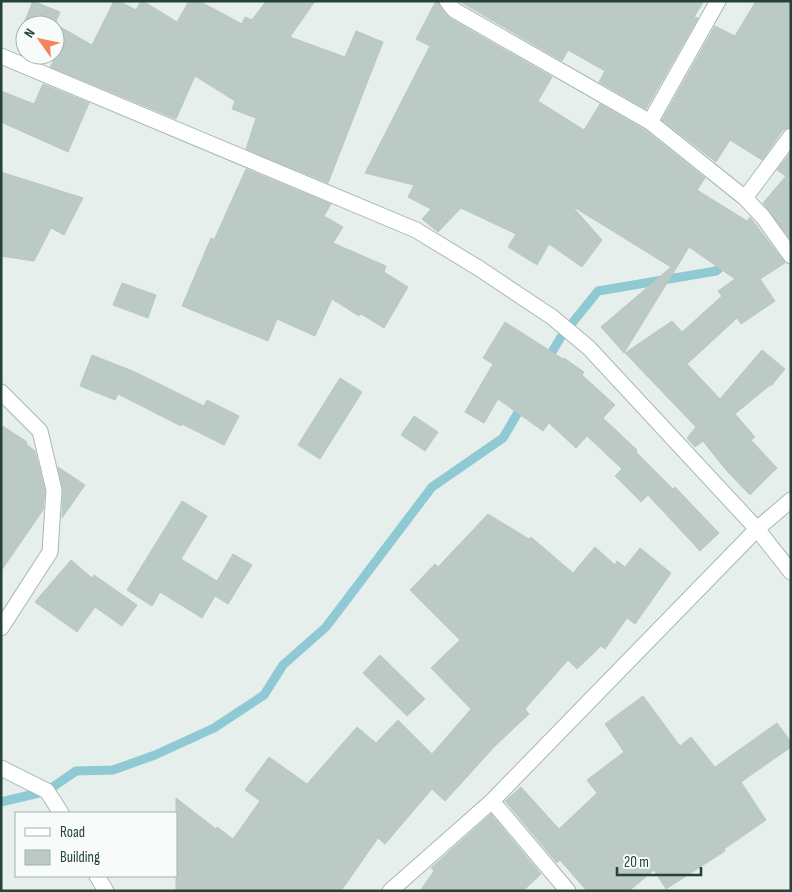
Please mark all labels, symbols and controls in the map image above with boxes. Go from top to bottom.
north arrow [15,15,65,65]
text: N [20,25,39,41]
legend [15,812,178,877]
text: Road [60,823,85,842]
scale bar [617,844,701,876]
text: Building [60,848,100,867]
text: 20 m [624,853,649,872]

